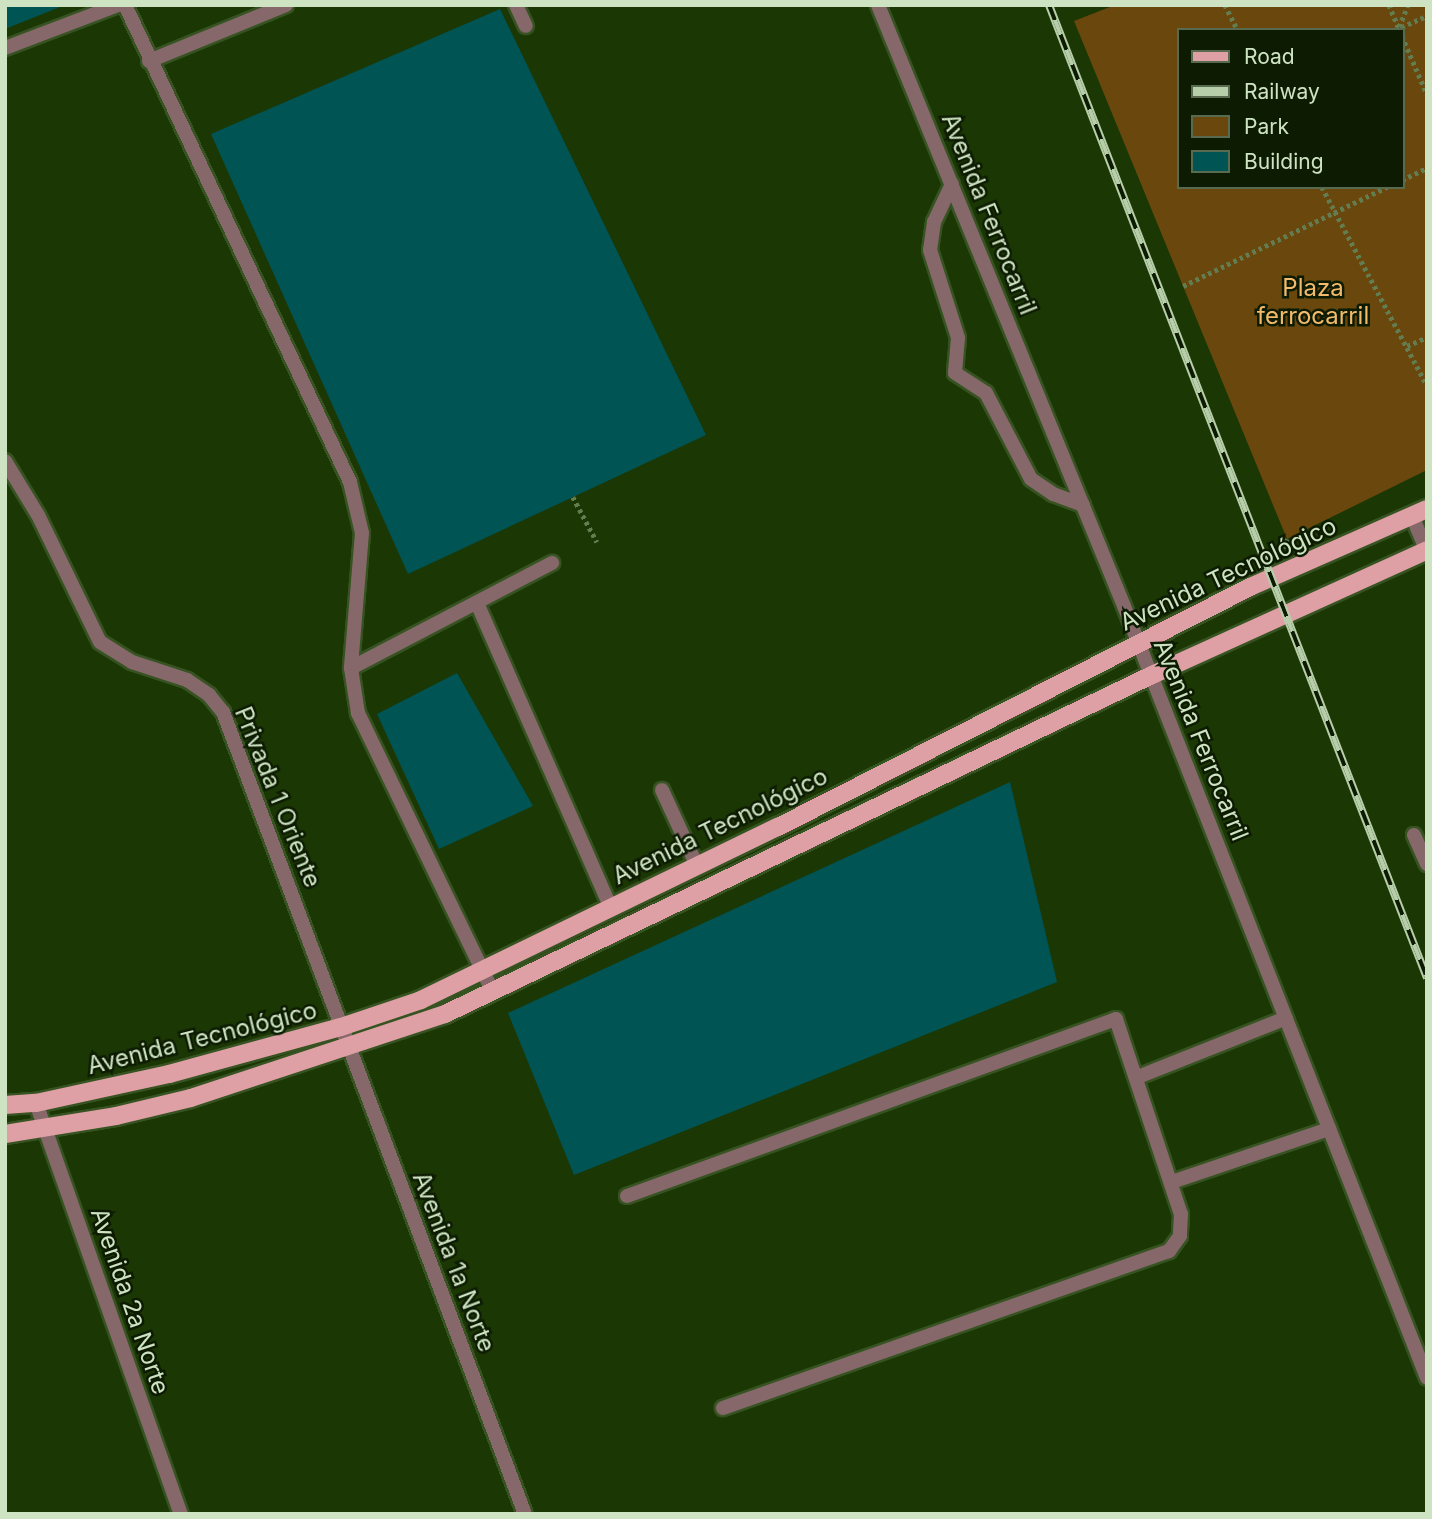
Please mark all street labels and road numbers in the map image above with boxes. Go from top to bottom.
street label: Avenida Ferrocarril [935,109,1043,319]
street label: Avenida Tecnológico [1115,511,1341,637]
street label: Avenida Ferrocarril [1147,635,1255,845]
street label: Privada 1 Oriente [229,703,327,891]
street label: Avenida Tecnológico [608,761,832,891]
street label: Avenida Tecnológico [84,996,320,1080]
street label: Avenida 1a Norte [406,1168,502,1356]
street label: Avenida 2a Norte [85,1204,175,1398]

